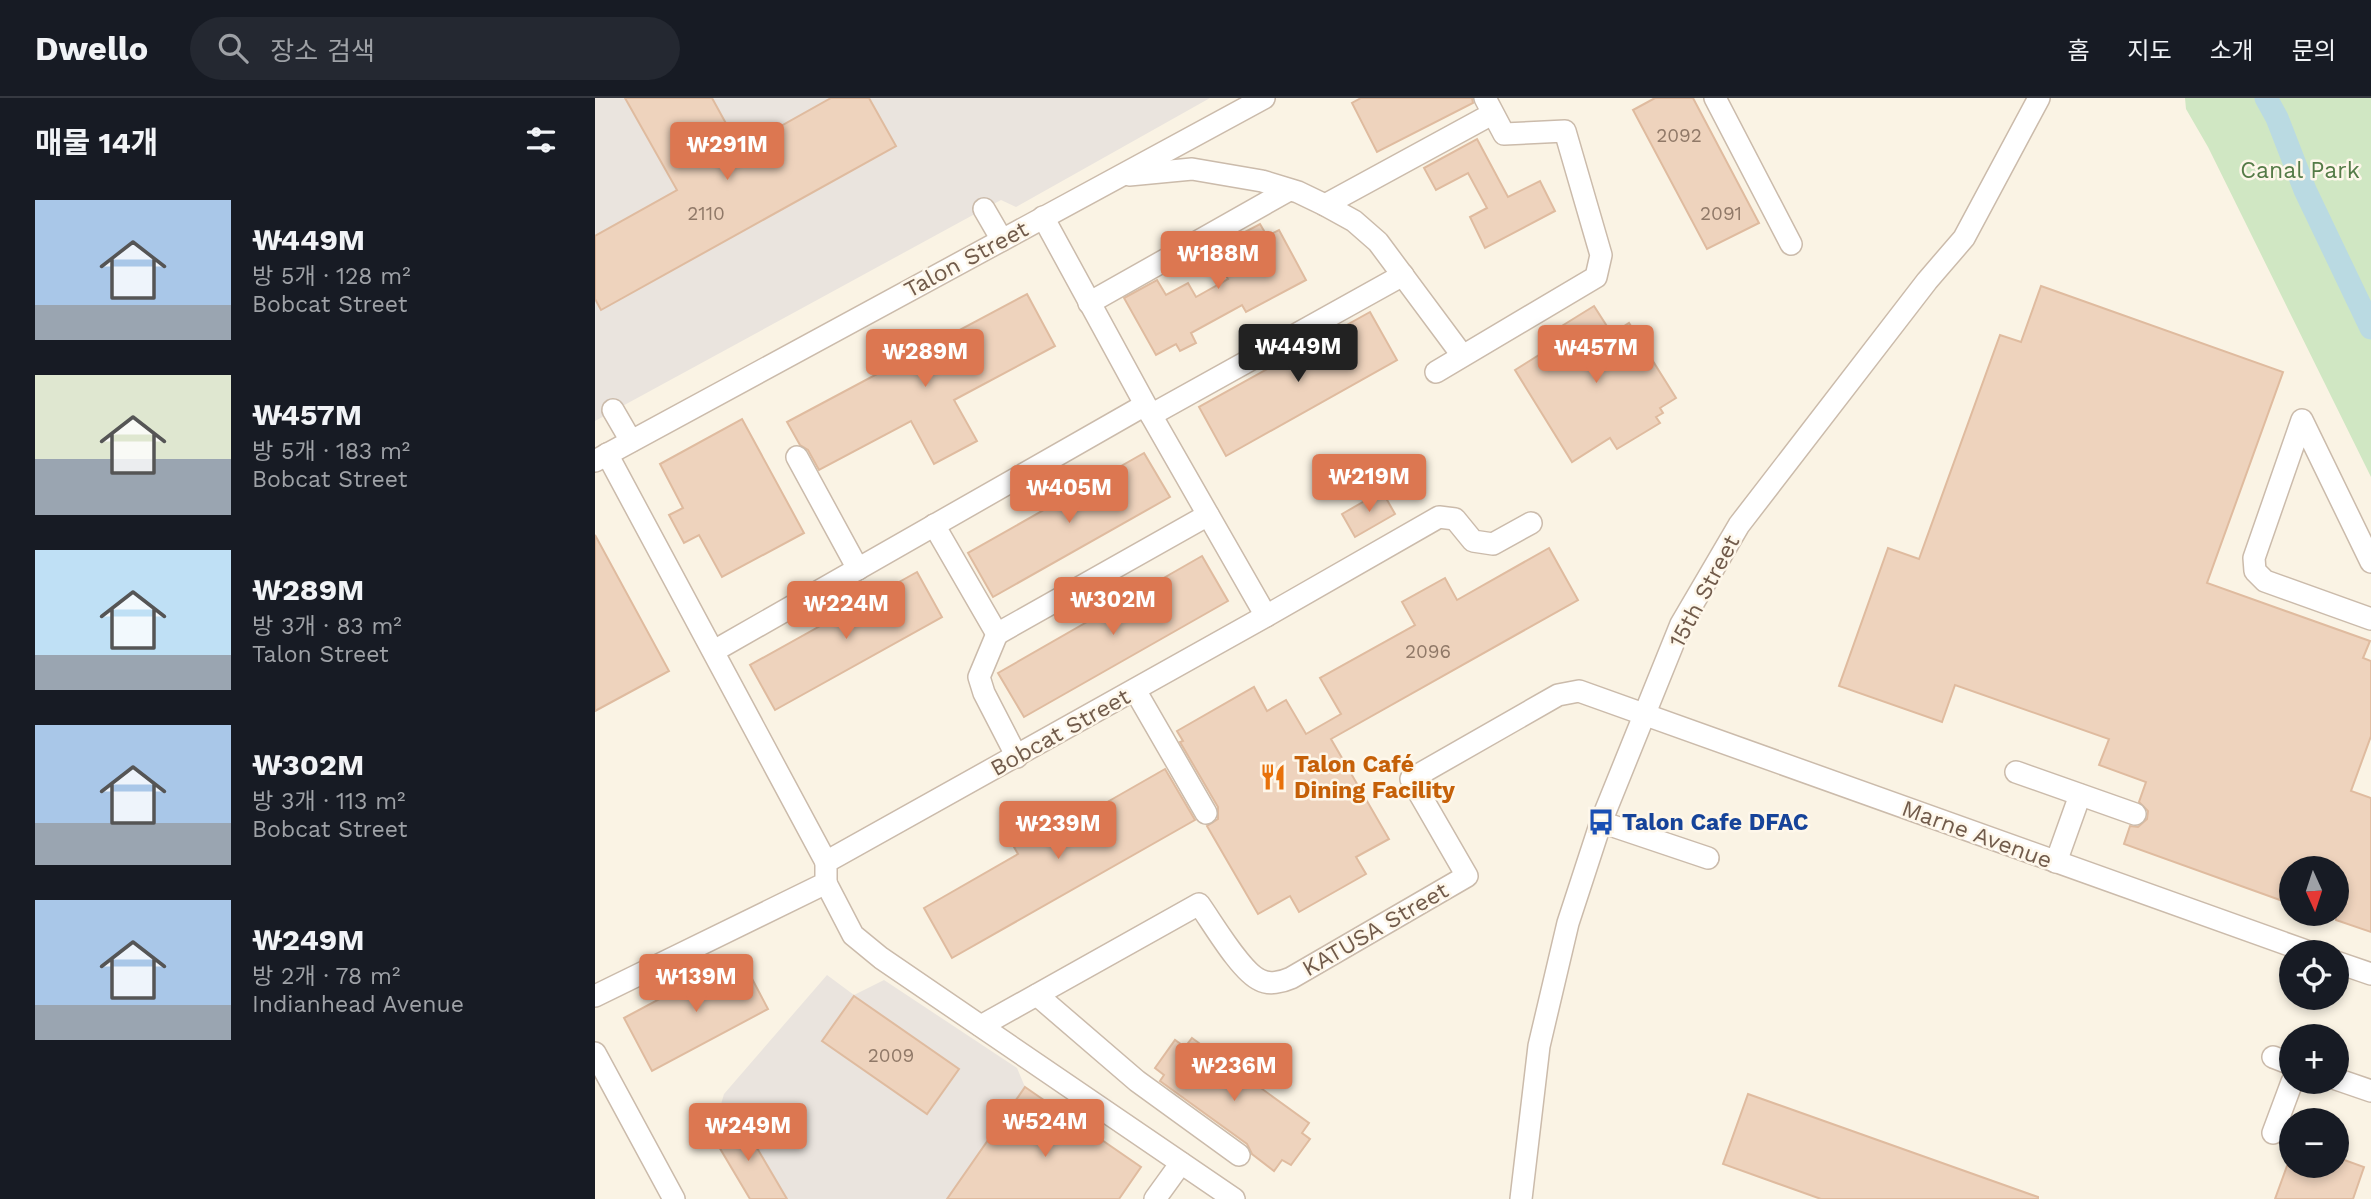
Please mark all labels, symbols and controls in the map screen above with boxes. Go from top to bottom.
search box [190,17,680,80]
text: Dwello [35,29,148,68]
icon: search [214,29,252,67]
text: 장소 검색 [270,36,375,66]
text: 홈 [2067,37,2089,65]
text: 지도 [2127,37,2172,65]
text: 소개 [2210,37,2254,65]
text: 문의 [2292,37,2336,65]
icon: filters [522,121,560,159]
pin: ₩291M [678,122,776,182]
house number: 2092 [1656,124,1702,147]
text: 매물 14개 [35,125,158,160]
text: ₩291M [686,131,768,158]
park label: Canal Park [2240,157,2360,184]
house number: 2110 [687,202,725,225]
house number: 2091 [1700,202,1742,225]
street label: Talon Street [900,215,1033,303]
text: ₩449M [252,222,365,257]
icon: home [91,228,175,312]
pin: ₩188M [1169,232,1267,291]
text: ₩188M [1177,240,1259,267]
text: 방 5개 · 128 m² [252,263,411,290]
text: Bobcat Street [252,291,407,318]
pin: ₩449M [1249,324,1347,384]
pin: ₩457M [1547,326,1645,385]
pin: ₩289M [876,330,974,389]
text: ₩449M [1255,333,1341,360]
text: ₩457M [1554,334,1638,361]
text: ₩289M [882,338,968,365]
text: ₩457M [252,397,362,432]
icon: home [91,403,175,487]
text: 방 5개 · 183 m² [252,438,410,465]
pin: ₩219M [1320,454,1418,514]
text: ₩219M [1328,463,1410,490]
text: Bobcat Street [252,466,407,493]
pin: ₩405M [1020,466,1118,525]
text: ₩405M [1026,474,1112,501]
street label: 15th Street [1664,530,1745,652]
text: ₩289M [252,572,364,607]
icon: home [91,578,175,662]
pin: ₩302M [1064,578,1162,637]
pin: ₩224M [797,582,895,641]
text: ₩302M [1070,586,1156,613]
text: ₩224M [803,590,889,617]
text: 방 3개 · 83 m² [252,613,402,640]
house number: 2096 [1405,640,1451,663]
text: Talon Street [252,641,389,668]
street label: Bobcat Street [986,683,1135,782]
text: ₩302M [252,747,364,782]
place label: Talon Café Dining Facility [1294,751,1455,804]
icon: home [91,753,175,837]
restaurant icon: Talon Café Dining Facility [1258,762,1288,792]
text: 방 3개 · 113 m² [252,788,406,815]
street label: Marne Avenue [1898,795,2056,874]
pin: ₩239M [1009,802,1107,861]
bus stop icon: Talon Cafe DFAC [1586,807,1616,837]
place label: Talon Cafe DFAC [1622,809,1809,836]
text: ₩239M [1015,810,1101,837]
text: Bobcat Street [252,816,407,843]
north arrow [2279,856,2349,926]
map controls [2279,856,2349,1178]
street label: KATUSA Street [1297,877,1453,982]
text: ₩249M [252,922,365,957]
icon: home [91,928,175,1012]
button: locate [2279,940,2349,1010]
pin: ₩139M [647,954,745,1014]
text: 방 2개 · 78 m² [252,963,400,990]
text: ₩139M [655,963,737,990]
text: Indianhead Avenue [252,991,464,1018]
button: + [2279,1024,2349,1094]
house number: 2009 [868,1044,914,1067]
pin: ₩236M [1185,1044,1283,1103]
text: ₩236M [1191,1052,1277,1079]
pin: ₩524M [996,1100,1094,1159]
pin: ₩249M [699,1104,797,1163]
text: ₩524M [1002,1108,1088,1135]
button: − [2279,1108,2349,1178]
text: ₩249M [705,1112,791,1139]

